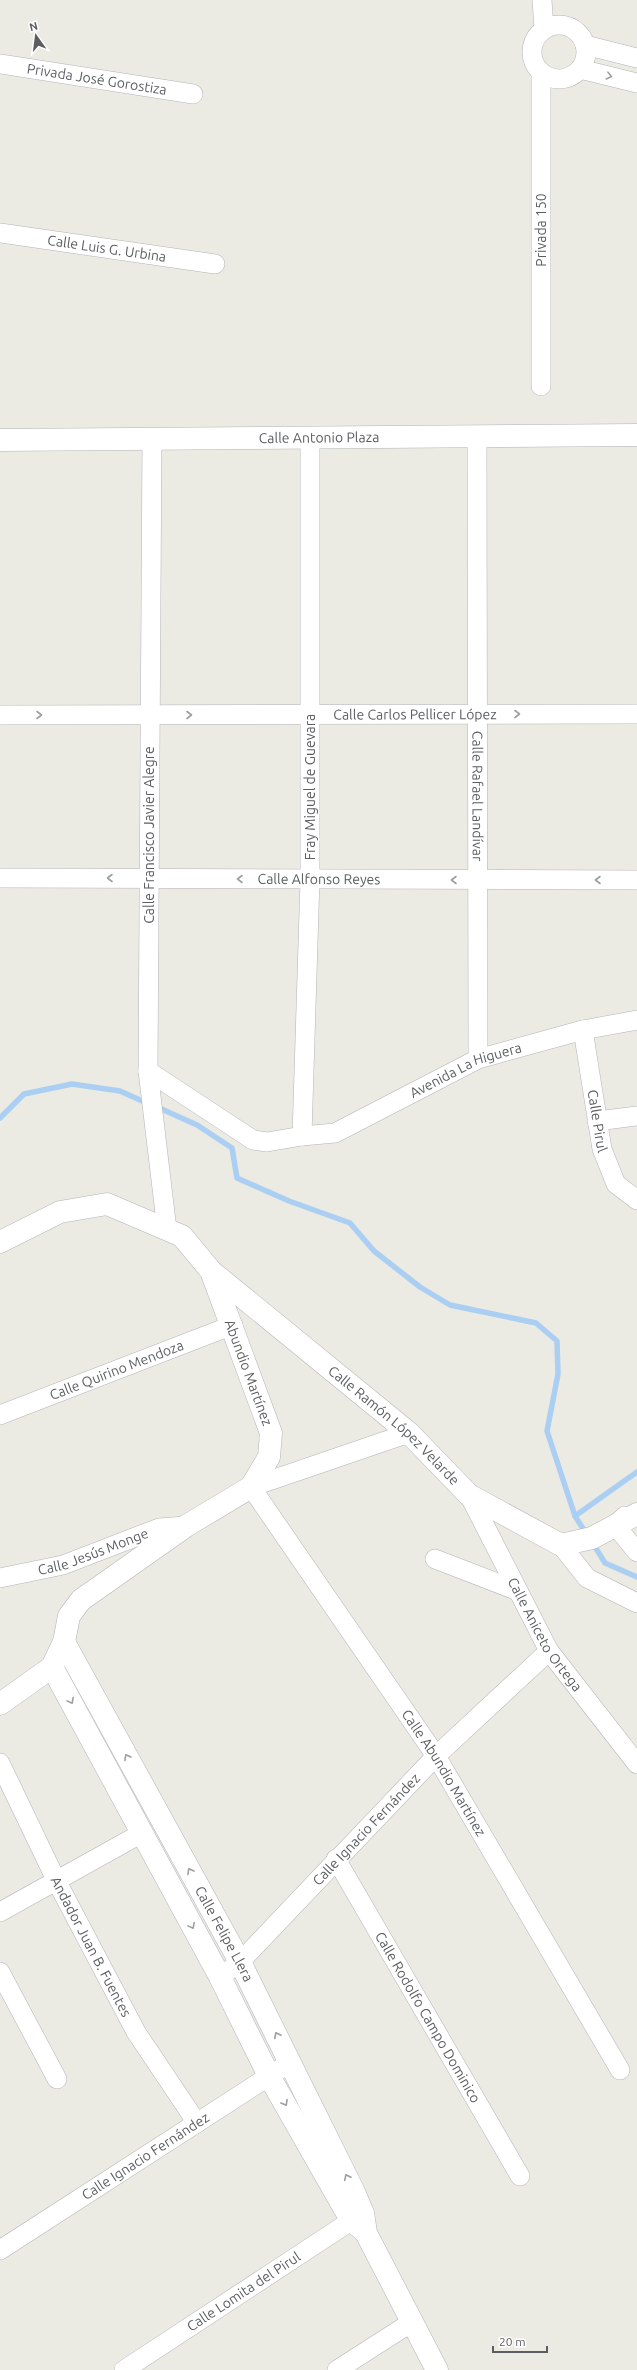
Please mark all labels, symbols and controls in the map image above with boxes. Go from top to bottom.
north arrow [16,16,56,56]
text: N [28,19,39,33]
street label: Privada José Gorostiza [26,60,168,98]
one-way arrow [605,72,612,80]
street label: Privada 150 [533,193,549,267]
street label: Calle Luis G. Urbina [46,232,167,265]
street label: Calle Antonio Plaza [259,429,379,446]
street label: Calle Carlos Pellicer López [333,706,497,722]
one-way arrow [514,710,520,718]
one-way arrow [36,711,42,719]
one-way arrow [186,711,192,719]
street label: Fray Miguel de Guevara [302,714,318,860]
street label: Calle Rafael Landívar [469,731,486,862]
street label: Calle Francisco Javier Alegre [141,746,157,924]
street label: Calle Alfonso Reyes [258,871,380,887]
one-way arrow [107,874,113,882]
one-way arrow [237,875,243,883]
one-way arrow [451,876,457,884]
one-way arrow [595,876,601,884]
street label: Avenida La Higuera [407,1039,523,1101]
street label: Calle Pirul [585,1089,611,1155]
street label: Abundio Martínez [222,1317,276,1428]
street label: Calle Quirino Mendoza [47,1337,186,1403]
street label: Calle Ramón López Velarde [325,1362,463,1488]
street label: Calle Jesús Monge [36,1525,151,1578]
street label: Calle Aniceto Ortega [505,1575,585,1694]
one-way arrow [66,1697,73,1704]
street label: Calle Abundio Martínez [398,1707,489,1839]
one-way arrow [124,1754,132,1761]
street label: Calle Ignacio Fernández [309,1770,423,1889]
one-way arrow [187,1868,194,1875]
street label: Andador Juan B. Fuentes [48,1874,135,2020]
street label: Calle Felipe Llera [192,1883,257,1984]
one-way arrow [187,1922,195,1929]
street label: Calle Rodolfo Campo Dominico [372,1929,484,2106]
one-way arrow [274,2032,282,2039]
one-way arrow [280,2099,288,2106]
street label: Calle Ignacio Fernández [79,2109,212,2203]
one-way arrow [344,2174,352,2181]
street label: Calle Lomita del Pirul [184,2248,304,2335]
scale bar [493,2328,547,2354]
text: 20 m [499,2335,526,2348]

